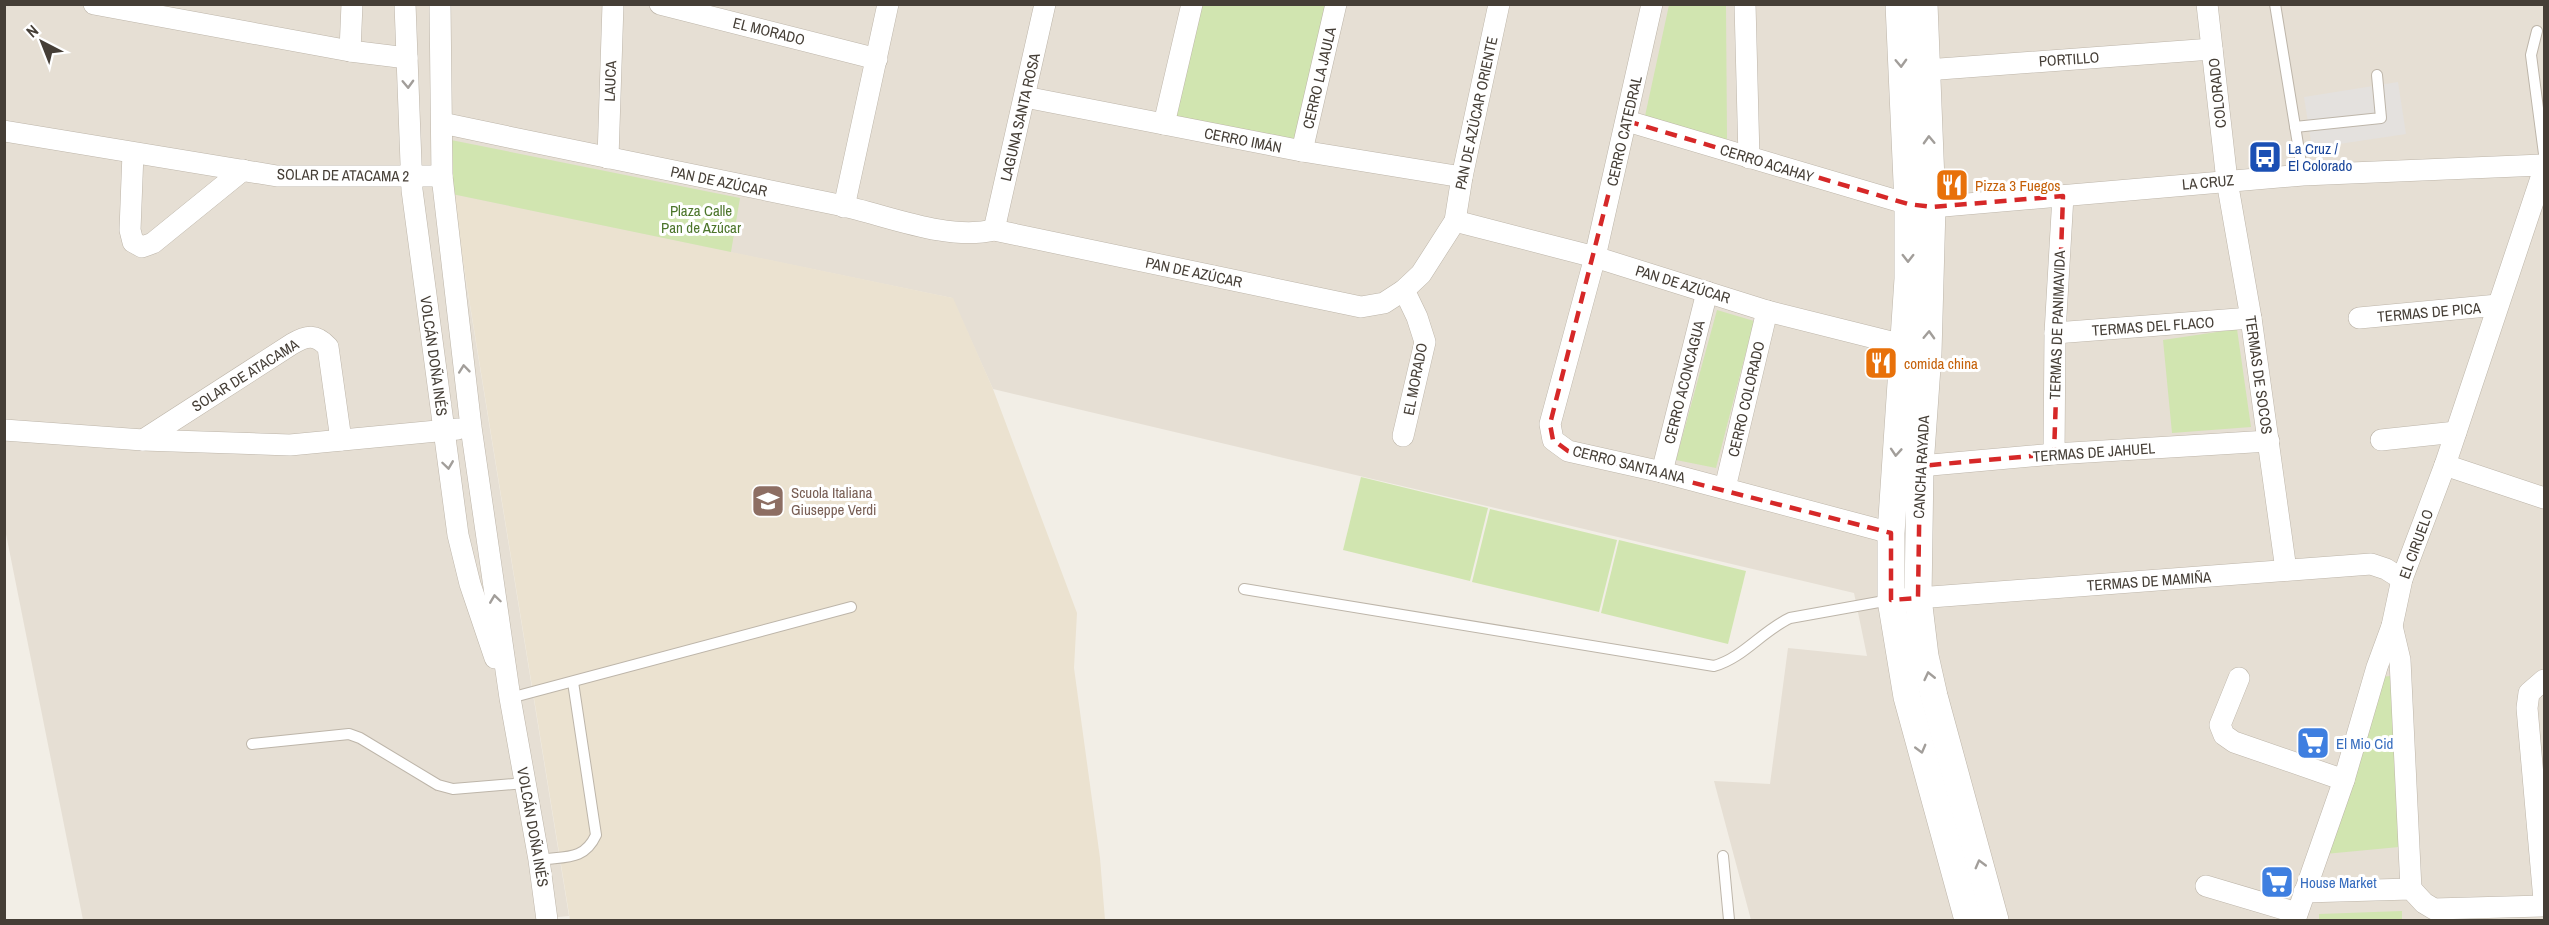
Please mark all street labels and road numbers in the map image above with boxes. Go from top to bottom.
street label: EL MORADO [731,12,807,50]
street label: CERRO LA JAULA [1297,24,1341,131]
street label: PAN DE AZÚCAR ORIENTE [1449,34,1503,192]
street label: PORTILLO [2038,46,2100,72]
street label: LAGUNA SANTA ROSA [995,50,1045,183]
street label: COLORADO [2203,57,2231,129]
street label: LAUCA [599,59,621,102]
street label: CERRO CATEDRAL [1601,74,1647,188]
street label: CERRO IMÁN [1202,122,1284,158]
street label: CERRO ACAHAY [1718,139,1817,187]
street label: PAN DE AZÚCAR [669,161,769,202]
street label: SOLAR DE ATACAMA 2 [277,163,409,187]
street label: LA CRUZ [2181,169,2235,195]
street label: TERMAS DE PANIMAVIDA [2044,249,2070,400]
street label: PAN DE AZÚCAR [1144,252,1244,293]
street label: PAN DE AZÚCAR [1633,260,1733,308]
street label: VOLCÁN DOÑA INÉS [415,295,453,417]
street label: TERMAS DE PICA [2376,297,2482,327]
street label: TERMAS DEL FLACO [2091,311,2215,341]
street label: TERMAS DE SOCOS [2240,314,2278,436]
street label: CERRO ACONCAGUA [1659,317,1710,446]
street label: SOLAR DE ATACAMA [187,333,303,416]
street label: CERRO COLORADO [1722,339,1770,459]
street label: EL MORADO [1398,341,1432,417]
street label: CANCHA RAYADA [1908,414,1934,519]
street label: TERMAS DE JAHUEL [2032,437,2156,467]
street label: CERRO SANTA ANA [1571,440,1688,488]
street label: EL CIRUELO [2394,506,2438,582]
street label: TERMAS DE MAMIÑA [2086,566,2213,596]
street label: VOLCÁN DOÑA INÉS [512,766,554,888]

